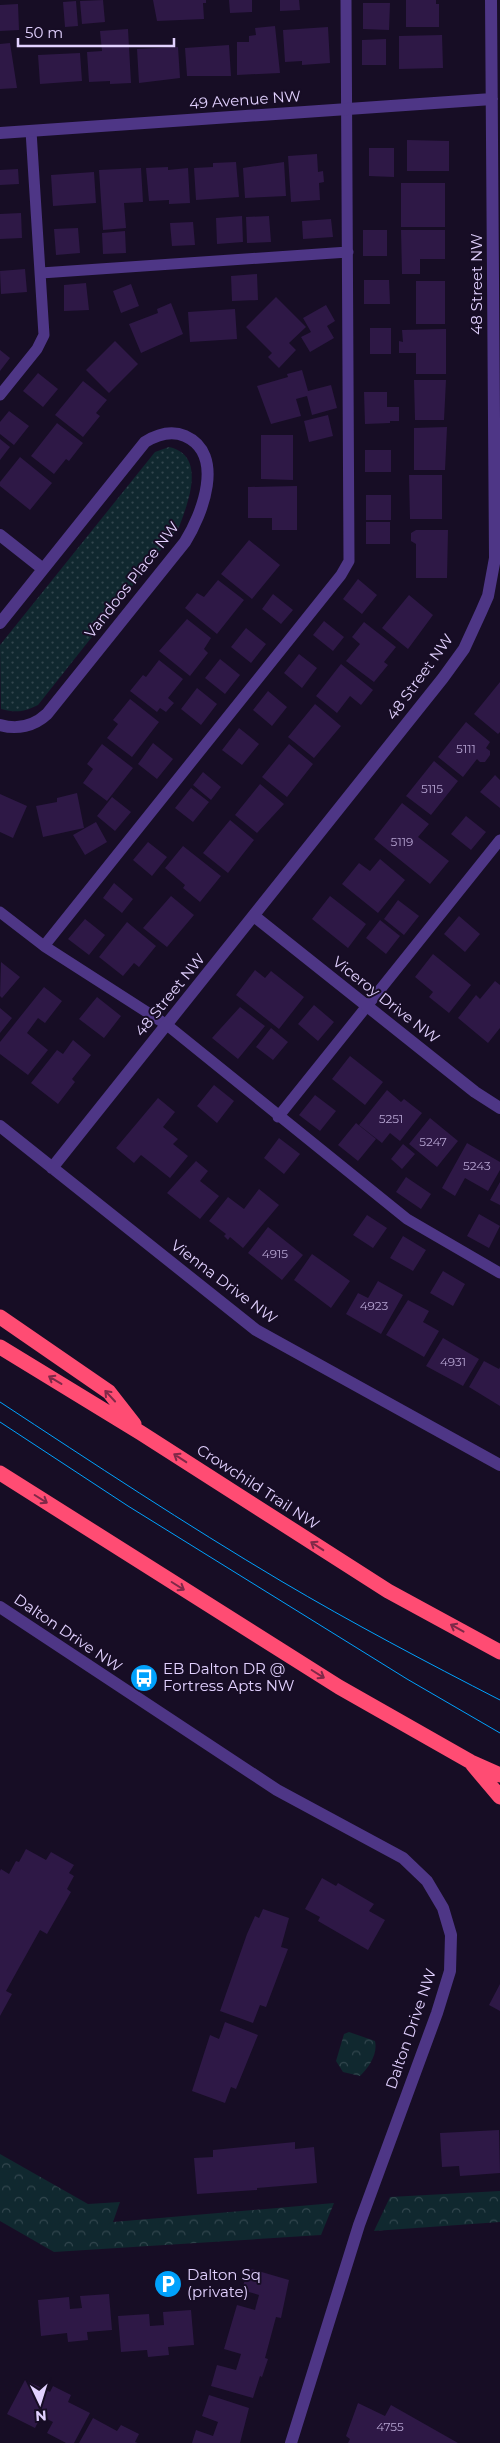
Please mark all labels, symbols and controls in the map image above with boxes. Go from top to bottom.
scale bar [18,15,174,47]
text: 50 m [25,23,63,42]
street label: 49 Avenue NW [188,86,302,113]
street label: 48 Street NW [467,233,486,335]
street label: Vandoos Place NW [80,517,183,642]
street label: 48 Street NW [382,630,457,723]
house number: 5111 [456,741,476,756]
house number: 5115 [421,781,443,796]
house number: 5119 [391,834,413,849]
street label: 48 Street NW [130,949,209,1040]
street label: Viceroy Drive NW [329,952,444,1047]
house number: 5251 [379,1111,403,1126]
house number: 5247 [419,1134,447,1149]
house number: 5243 [463,1158,491,1173]
street label: Vienna Drive NW [167,1235,281,1328]
house number: 4915 [262,1246,288,1261]
house number: 4923 [360,1298,389,1313]
house number: 4931 [440,1354,466,1369]
one-way arrow [48,1375,62,1386]
one-way arrow [104,1389,116,1402]
street label: Crowchild Trail NW [193,1440,323,1534]
one-way arrow [174,1453,188,1463]
one-way arrow [34,1494,48,1504]
one-way arrow [311,1540,325,1550]
one-way arrow [171,1581,185,1591]
street label: Dalton Drive NW [11,1589,126,1676]
one-way arrow [451,1623,465,1633]
place label: EB Dalton DR @ Fortress Apts NW [163,1659,295,1695]
bus stop icon: EB Dalton DR @ Fortress Apts NW [129,1663,159,1693]
one-way arrow [311,1669,325,1680]
street label: Dalton Drive NW [381,1966,440,2092]
place label: Dalton Sq (private) [187,2265,261,2301]
parking icon: Dalton Sq (private) [153,2269,183,2299]
north arrow [15,2378,65,2428]
text: N [35,2407,47,2425]
house number: 4755 [376,2419,404,2434]

